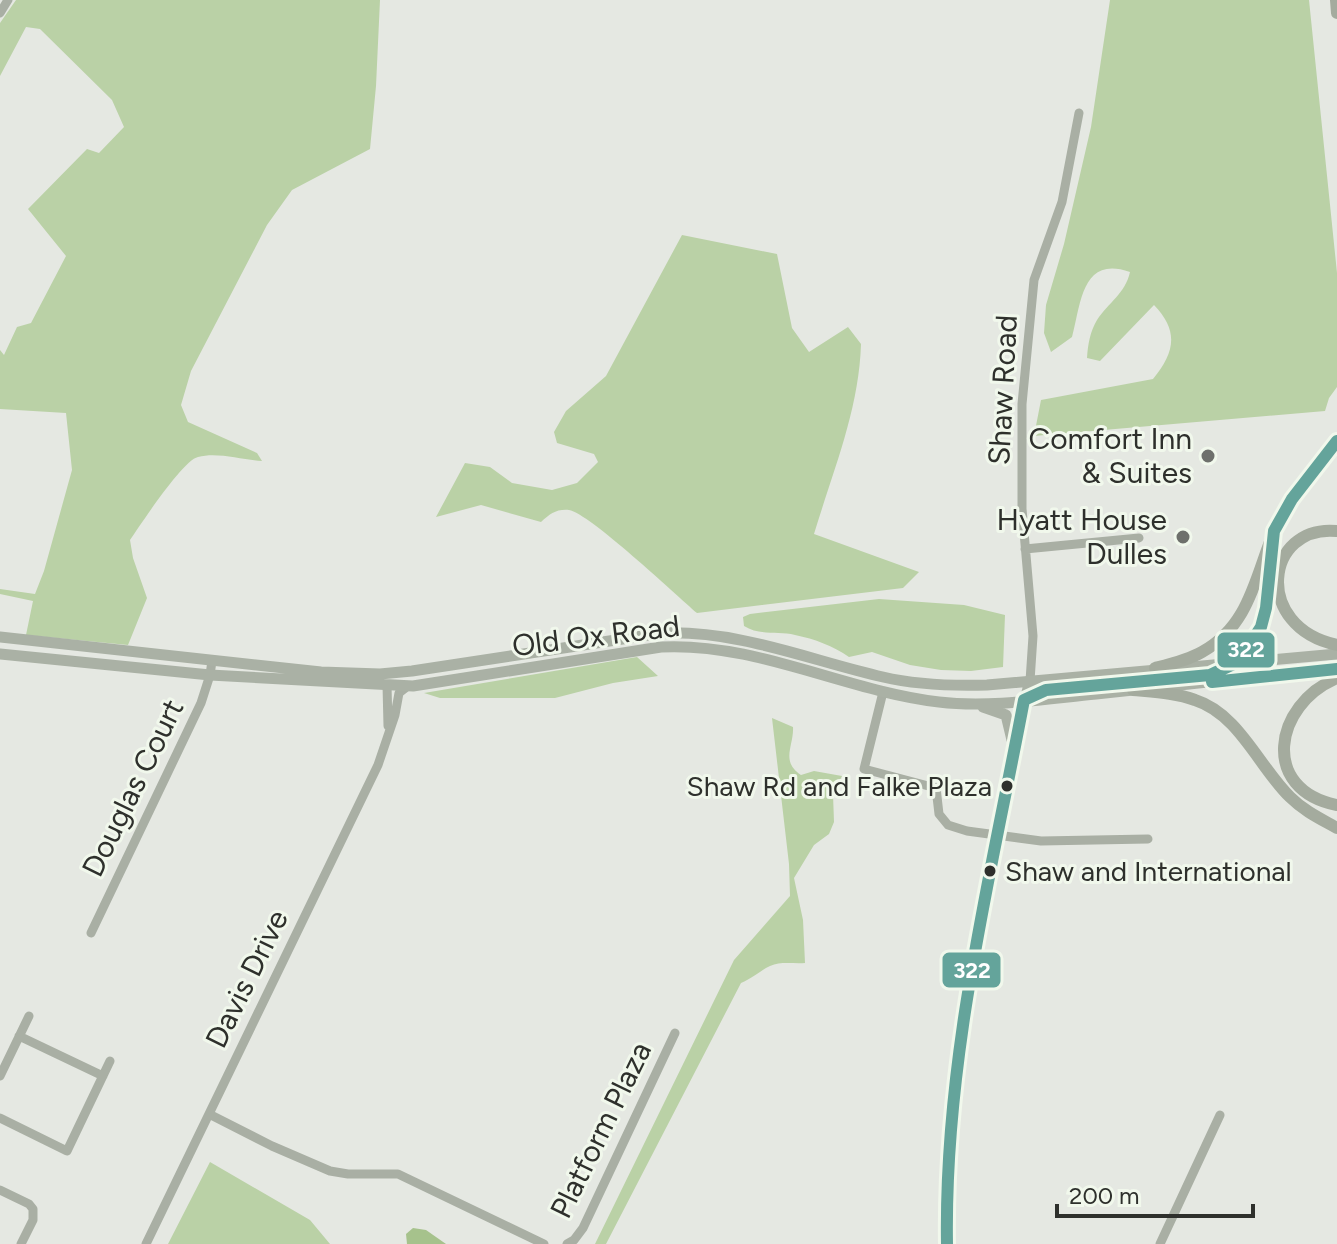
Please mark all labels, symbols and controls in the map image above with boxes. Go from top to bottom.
street label: Shaw Road [980,314,1025,466]
place label: Comfort Inn & Suites [1029,420,1192,491]
marker: Comfort Inn & Suites [1199,447,1217,465]
place label: Hyatt House Dulles [997,501,1167,572]
marker: Hyatt House Dulles [1174,528,1192,546]
street label: Old Ox Road [510,607,682,664]
line badge: 322 [1216,631,1276,669]
text: 322 [1227,636,1265,663]
street label: Douglas Court [74,693,191,883]
place label: Shaw Rd and Falke Plaza [687,769,992,803]
marker: Shaw Rd and Falke Plaza [999,778,1015,794]
place label: Shaw and International [1005,854,1292,888]
marker: Shaw and International [982,863,998,879]
street label: Davis Drive [197,904,296,1054]
line badge: 322 [941,951,1002,989]
text: 322 [953,957,991,984]
street label: Platform Plaza [542,1036,659,1224]
scale bar [1057,1168,1253,1218]
text: 200 m [1069,1181,1140,1210]

